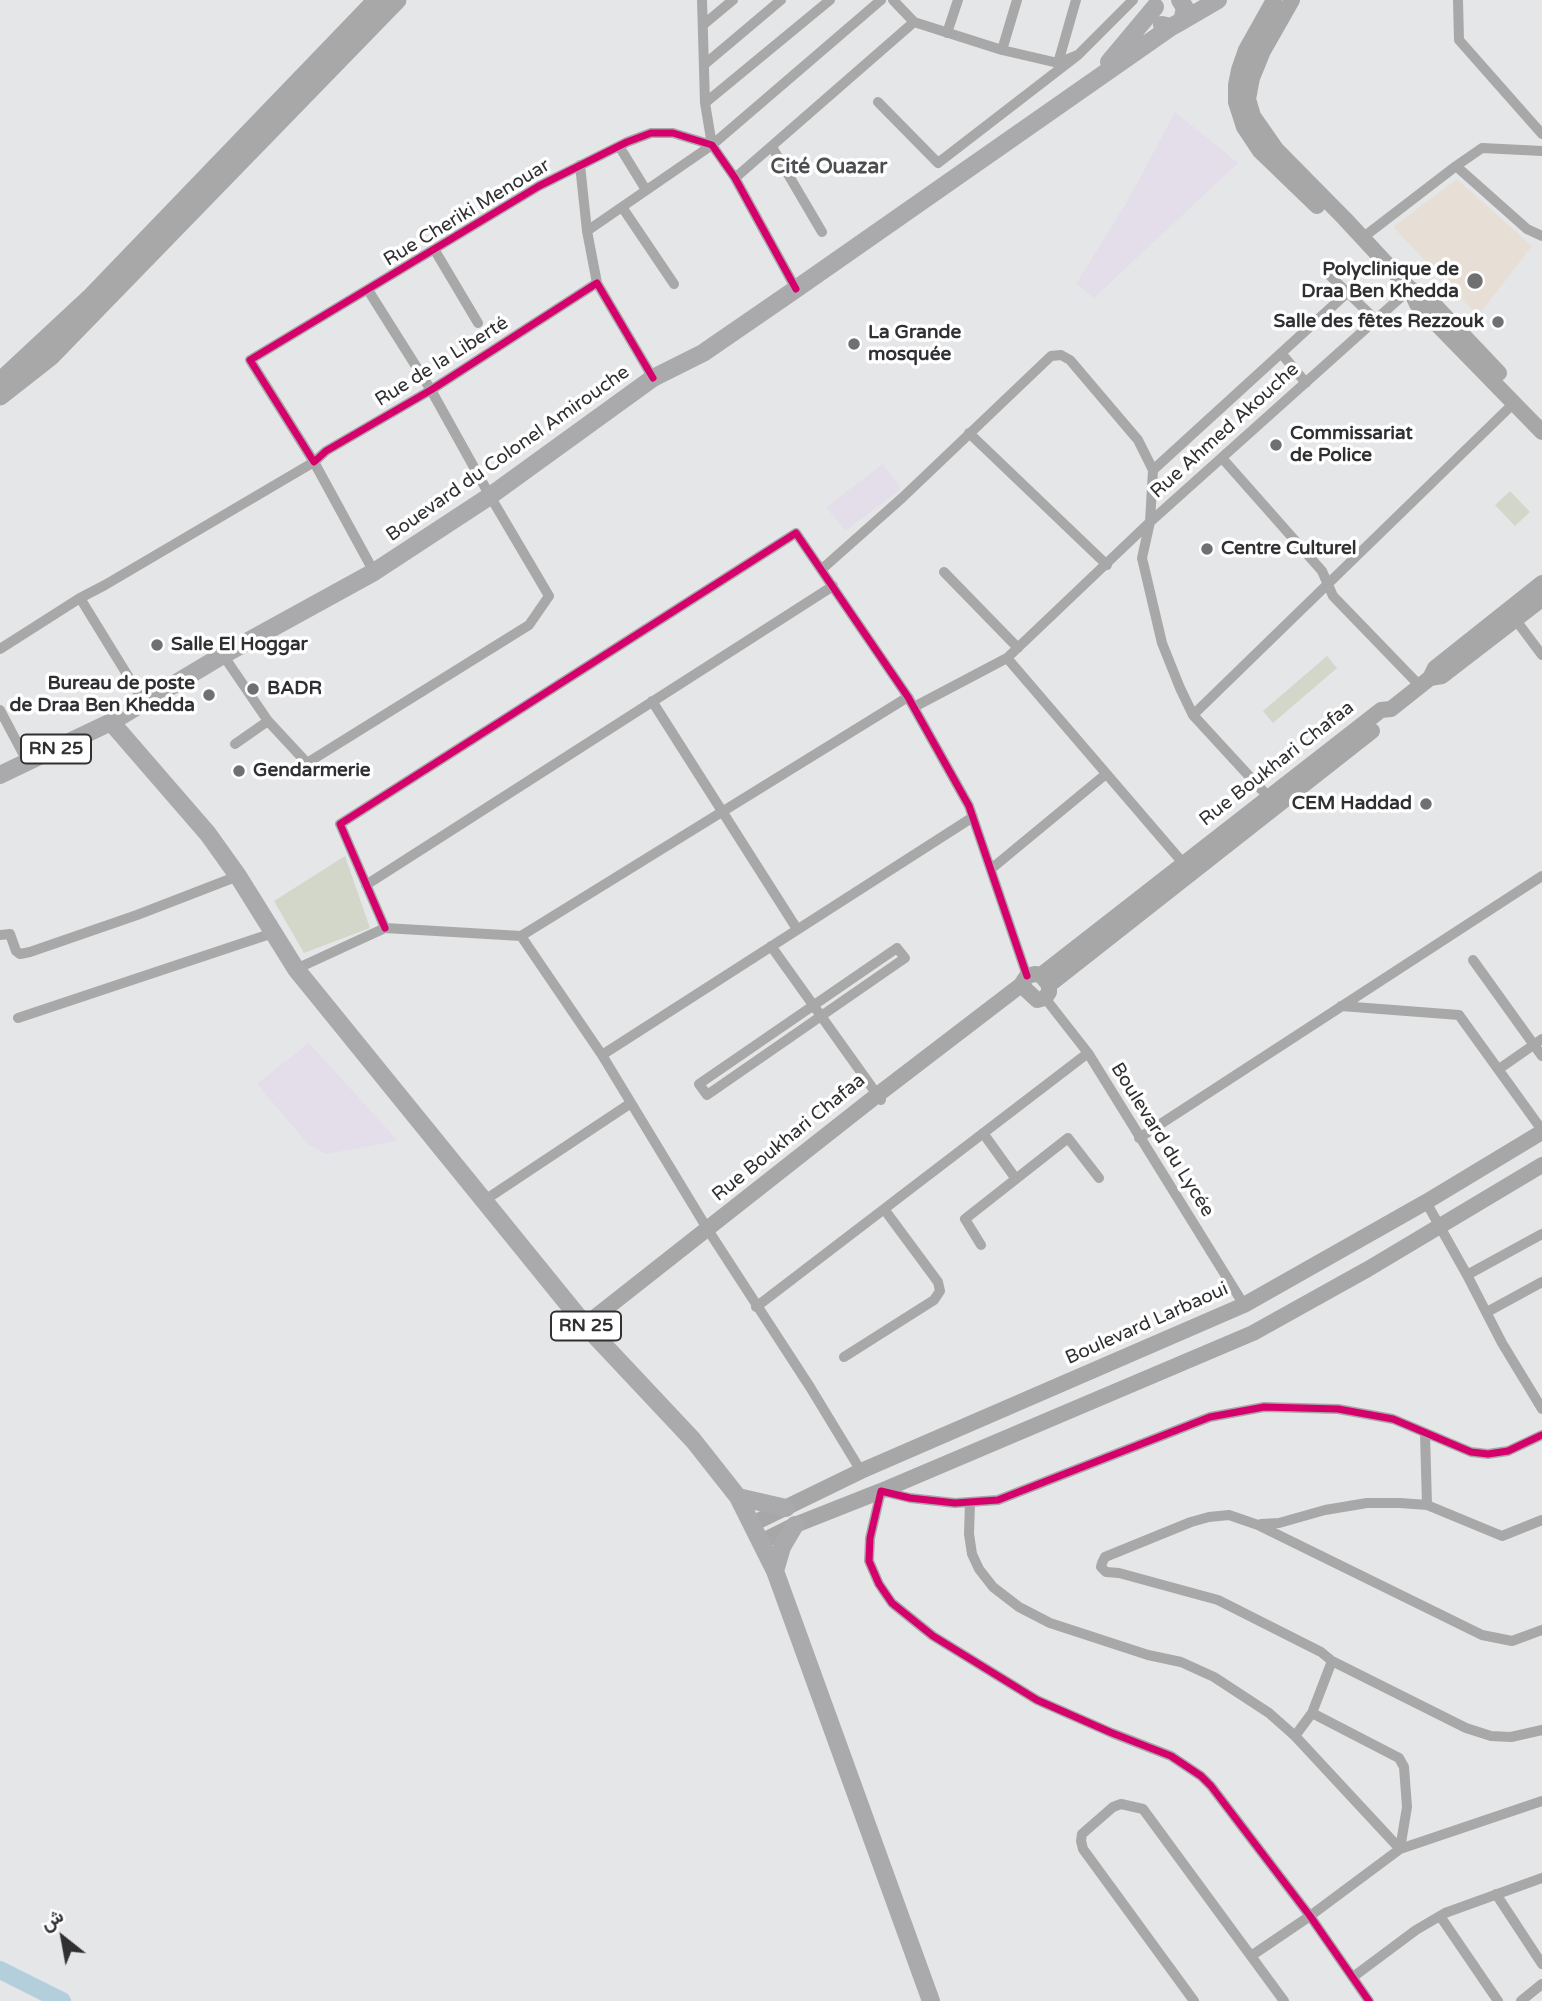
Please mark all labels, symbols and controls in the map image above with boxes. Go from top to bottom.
street label: Rue Cheriki Menouar [380,154,554,272]
district label: Cité Ouazar [771,154,887,180]
place label: Polyclinique de Draa Ben Khedda [1301,259,1459,303]
marker: Polyclinique de Draa Ben Khedda [1465,271,1485,291]
place label: Salle des fêtes Rezzouk [1274,311,1484,333]
street label: Rue de la Liberté [371,312,513,412]
marker: Salle des fêtes Rezzouk [1490,314,1506,330]
place label: La Grande mosquée [868,322,961,366]
marker: La Grande mosquée [846,336,862,352]
street label: Rue Ahmed Akouche [1146,359,1304,503]
street label: Bouevard du Colonel Amirouche [382,361,634,547]
place label: Commissariat de Police [1290,423,1413,467]
marker: Commissariat de Police [1268,437,1284,453]
place label: Centre Culturel [1221,538,1357,560]
marker: Centre Culturel [1199,541,1215,557]
place label: Salle El Hoggar [171,634,308,656]
marker: Salle El Hoggar [149,637,165,653]
place label: Bureau de poste de Draa Ben Khedda [10,673,195,717]
place label: BADR [267,678,322,700]
marker: BADR [245,681,261,697]
marker: Bureau de poste de Draa Ben Khedda [201,687,217,703]
street label: Rue Boukhari Chafaa [1195,697,1359,831]
road number: RN 25 [21,734,91,764]
place label: Gendarmerie [253,760,371,782]
marker: Gendarmerie [231,763,247,779]
place label: CEM Haddad [1292,793,1412,815]
marker: CEM Haddad [1418,796,1434,812]
street label: Boulevard du Lycée [1105,1059,1219,1221]
street label: Rue Boukhari Chafaa [708,1069,870,1207]
street label: Boulevard Larbaoui [1062,1278,1232,1370]
road number: RN 25 [551,1311,621,1340]
north arrow [28,1903,98,1973]
text: ش [37,1905,68,1935]

